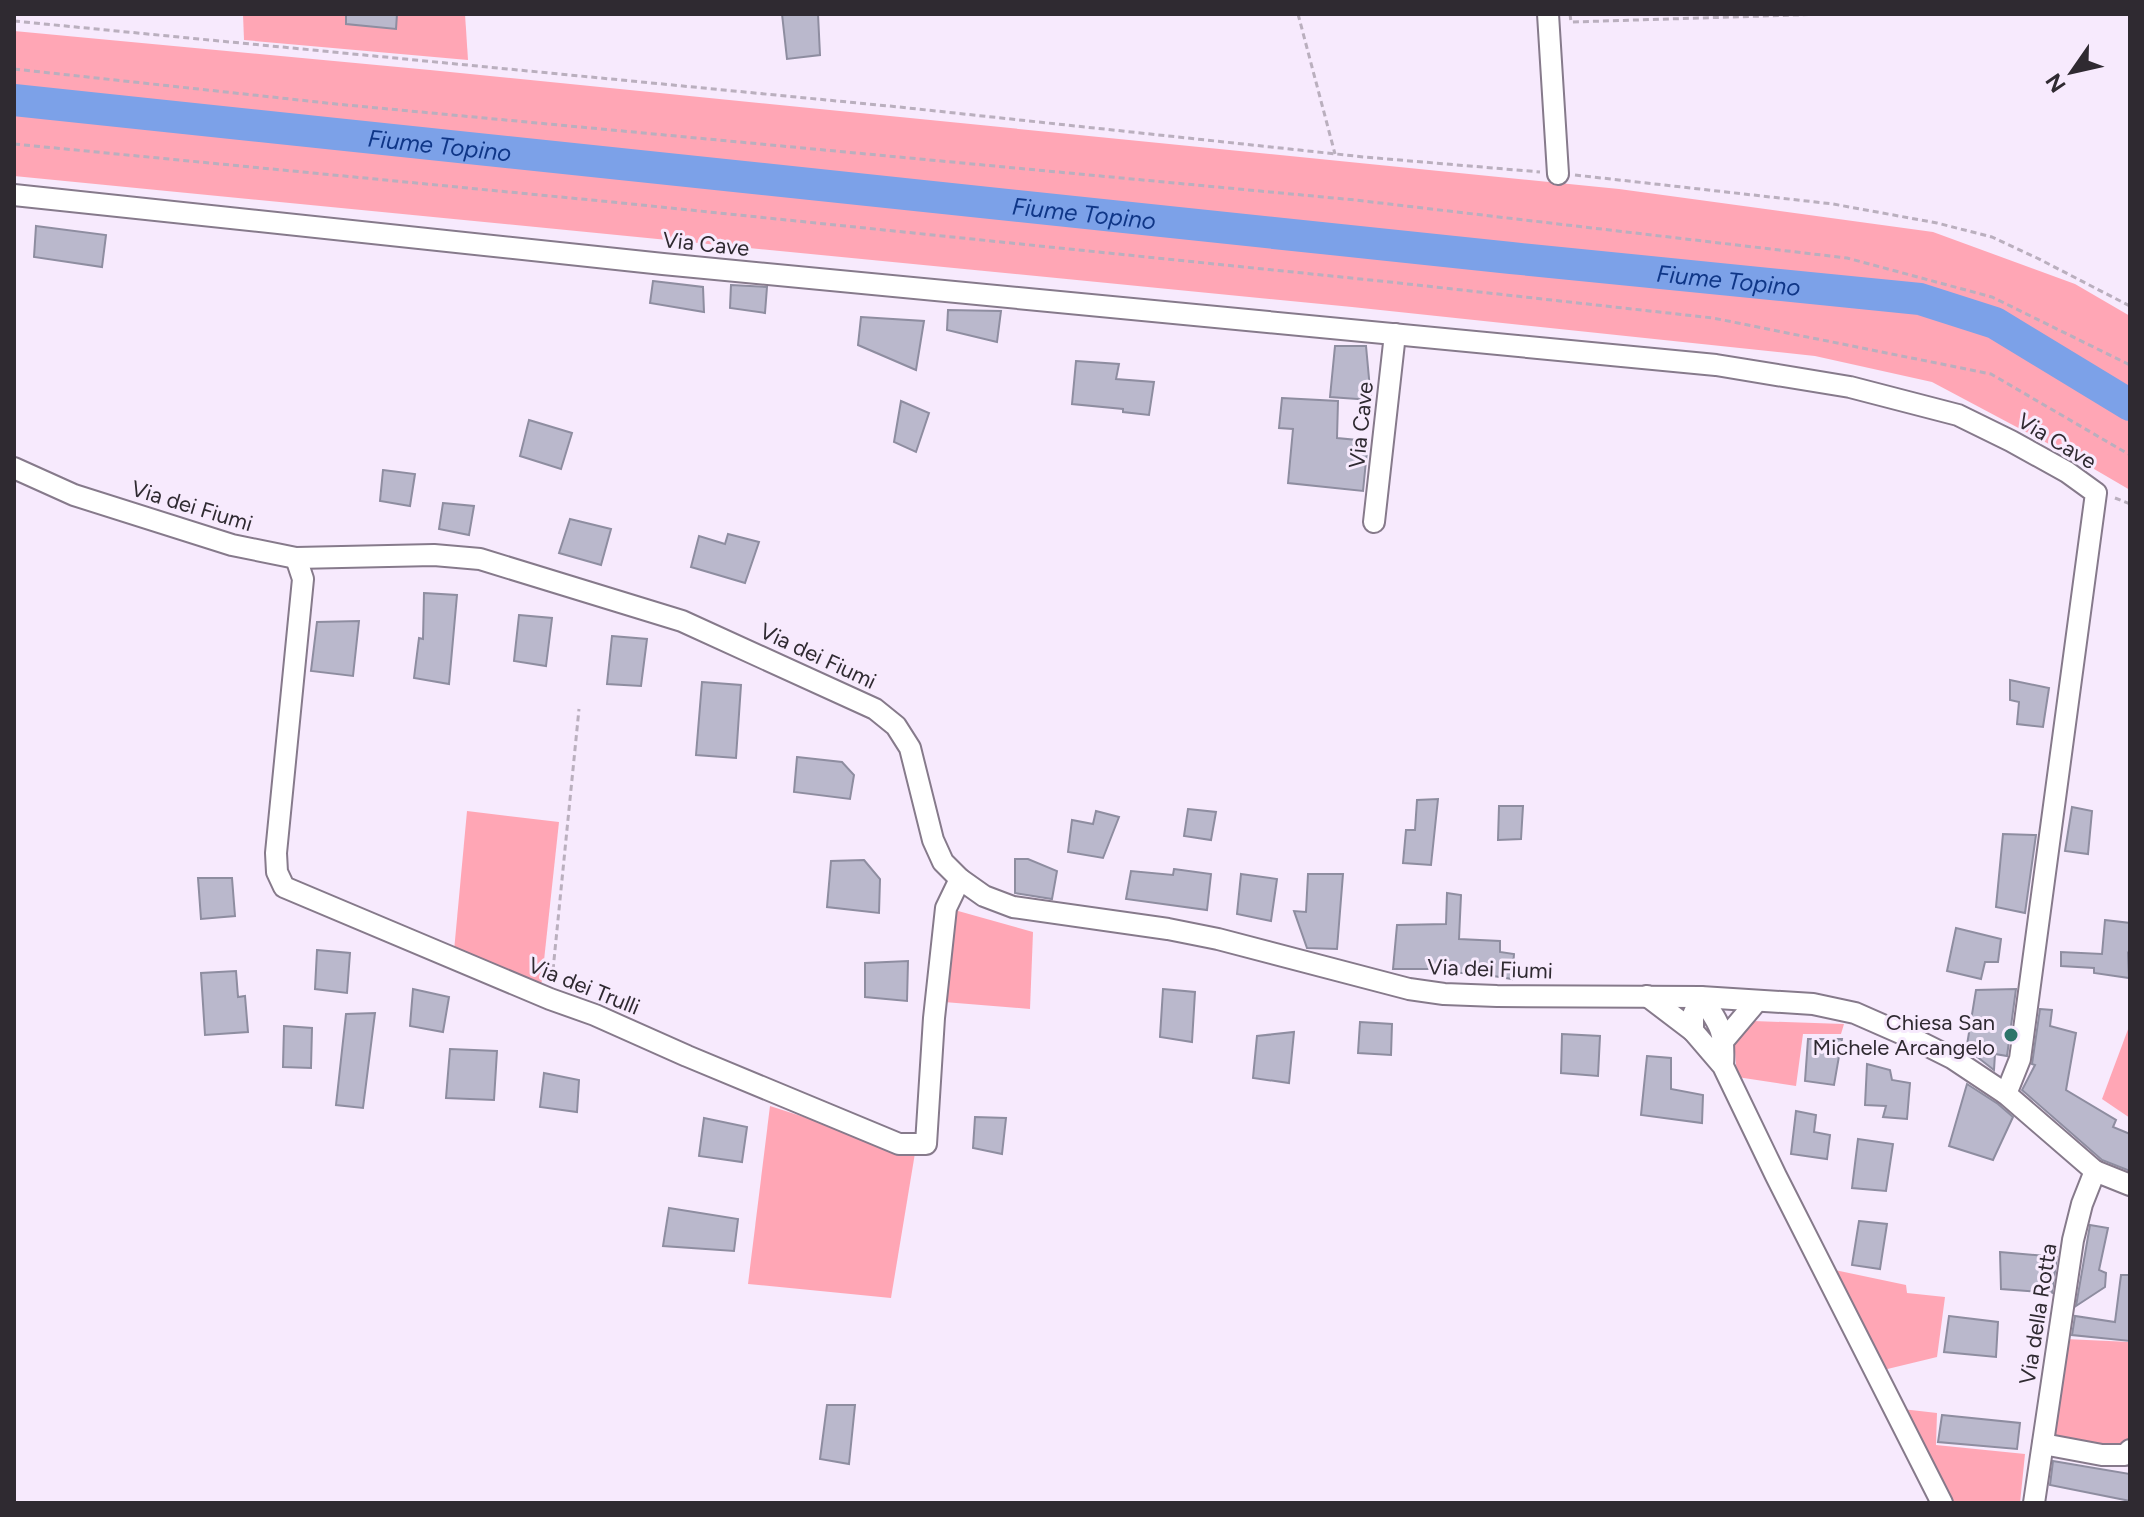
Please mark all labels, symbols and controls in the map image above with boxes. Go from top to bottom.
north arrow [2032,32,2112,112]
text: N [2040,68,2072,98]
water label: Fiume Topino [366,123,513,167]
water label: Fiume Topino [1011,191,1157,235]
street label: Via Cave [661,226,751,262]
water label: Fiume Topino [1655,258,1802,301]
street label: Via Cave [1343,380,1379,470]
street label: Via Cave [2013,407,2101,475]
street label: Via dei Fiumi [128,475,256,537]
street label: Via dei Fiumi [755,617,881,695]
street label: Via dei Trulli [524,951,644,1021]
street label: Via dei Fiumi [1427,953,1553,985]
place label: Chiesa San Michele Arcangelo [1813,1009,1995,1061]
marker: Chiesa San Michele Arcangelo [2002,1026,2020,1044]
street label: Via della Rotta [2014,1241,2062,1387]

